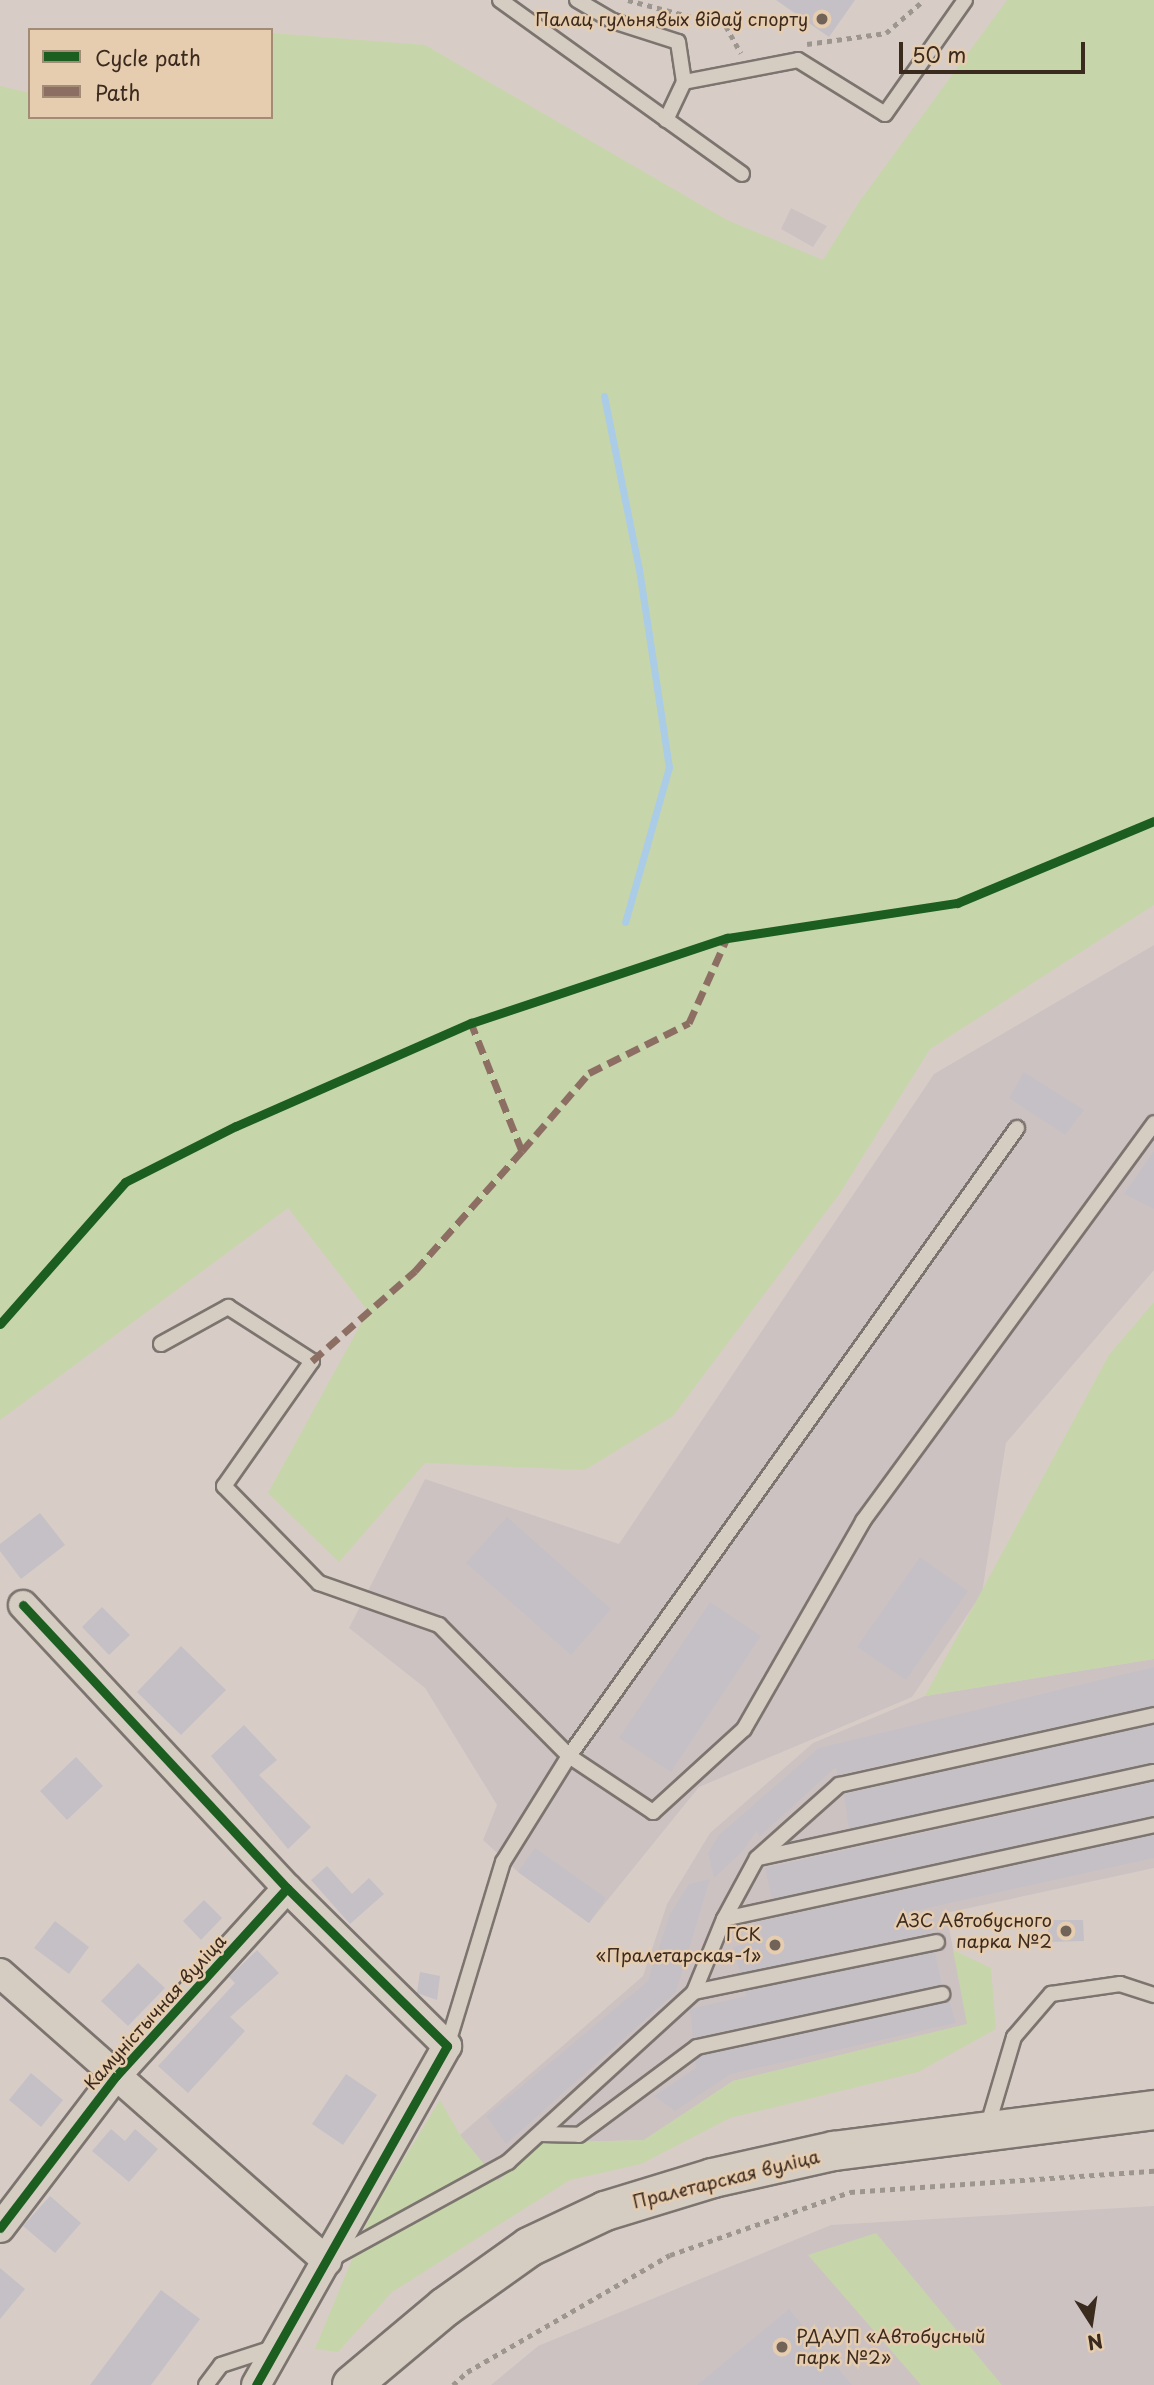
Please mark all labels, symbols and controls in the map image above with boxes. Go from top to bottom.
place label: Палац гульнявых відаў спорту [534,8,808,30]
marker: Палац гульнявых відаў спорту [814,11,830,27]
legend [28,28,273,119]
scale bar [902,28,1088,72]
text: 50 m [912,38,966,70]
text: Cycle path [95,41,201,73]
text: Path [95,76,140,108]
place label: АЗС Автобусного парка №2 [894,1910,1052,1952]
marker: АЗС Автобусного парка №2 [1058,1923,1074,1939]
place label: ГСК «Пралетарская-1» [596,1924,761,1966]
street label: Камуністычная вуліца [79,1930,231,2094]
marker: ГСК «Пралетарская-1» [767,1937,783,1953]
street label: Пралетарская вуліца [630,2145,822,2213]
north arrow [1056,2287,1126,2357]
place label: РДАУП «Автобусный парк №2» [796,2326,986,2368]
text: N [1085,2327,1106,2358]
marker: РДАУП «Автобусный парк №2» [774,2339,790,2355]

